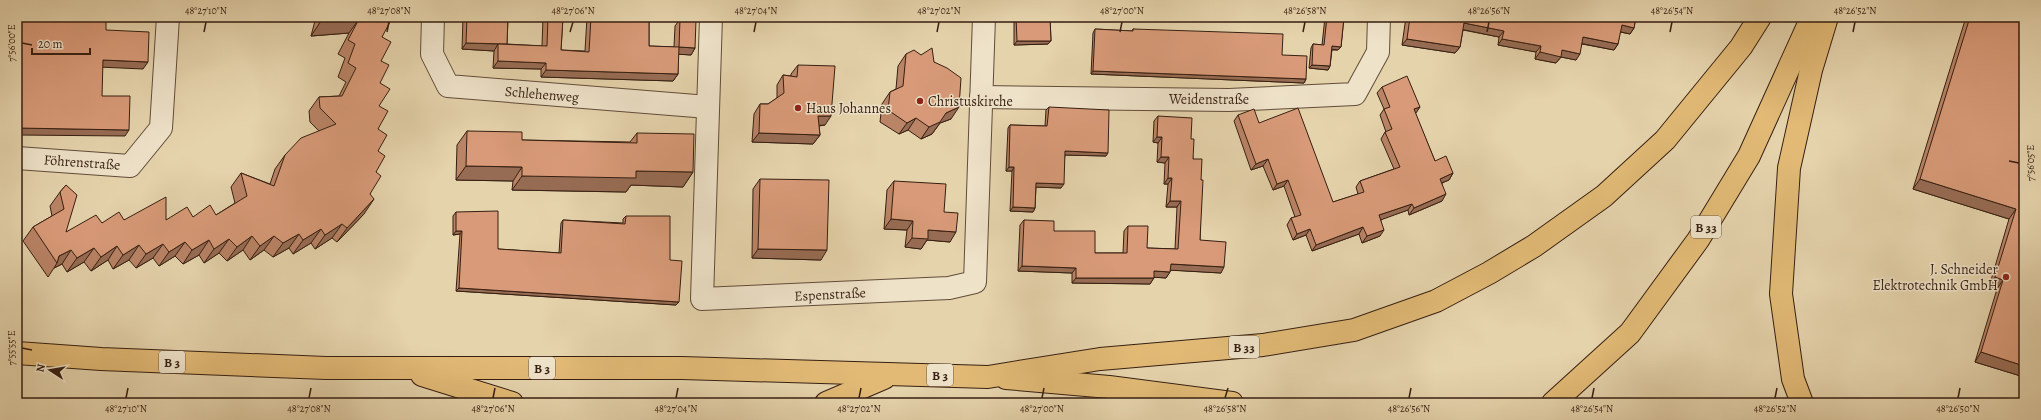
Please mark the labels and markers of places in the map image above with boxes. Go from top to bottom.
place label: Christuskirche [928,92,1013,111]
marker: Christuskirche [915,96,925,106]
place label: Haus Johannes [806,99,891,118]
marker: Haus Johannes [793,103,803,113]
place label: J. Schneider Elektrotechnik GmbH [1873,260,1999,295]
marker: J. Schneider Elektrotechnik GmbH [2001,272,2011,282]

